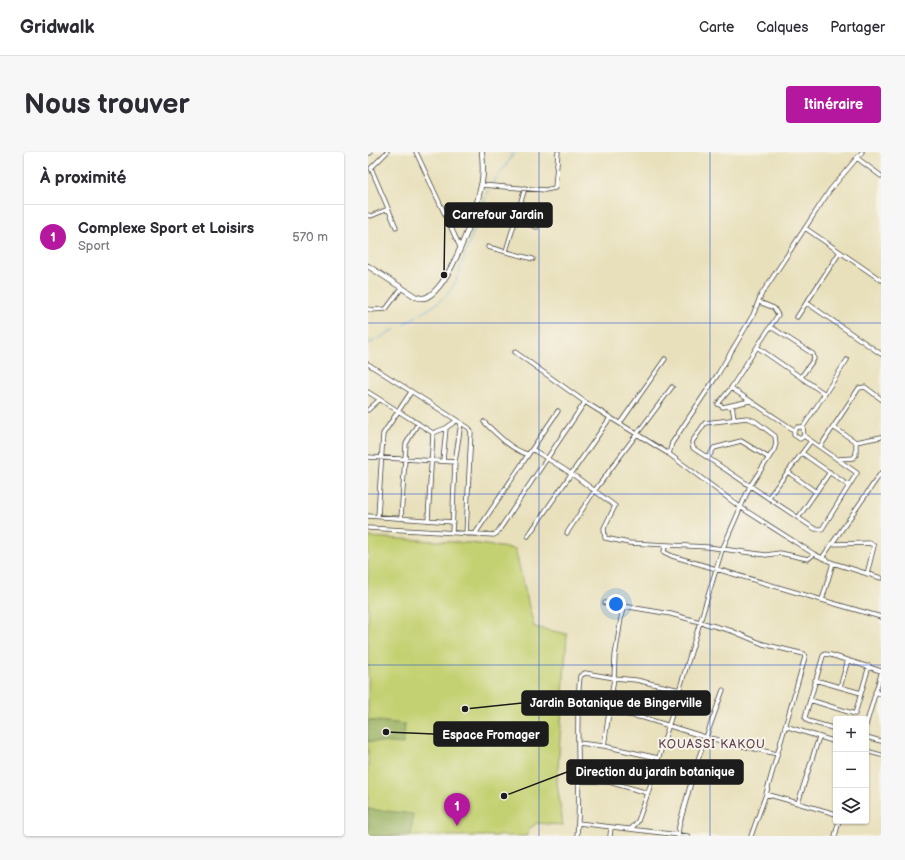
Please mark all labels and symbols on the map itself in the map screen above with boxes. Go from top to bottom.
callout: Carrefour Jardin [445,203,552,227]
text: Carrefour Jardin [452,208,544,223]
your location [606,594,626,614]
callout: Jardin Botanique de Bingerville [522,691,710,715]
text: Jardin Botanique de Bingerville [530,696,702,711]
callout: Espace Fromager [434,722,548,746]
text: Espace Fromager [442,728,540,743]
district label: KOUASSI KAKOU [658,737,766,752]
callout: Direction du jardin botanique [567,760,743,784]
text: Direction du jardin botanique [575,765,735,780]
pin: 1 [444,793,470,826]

